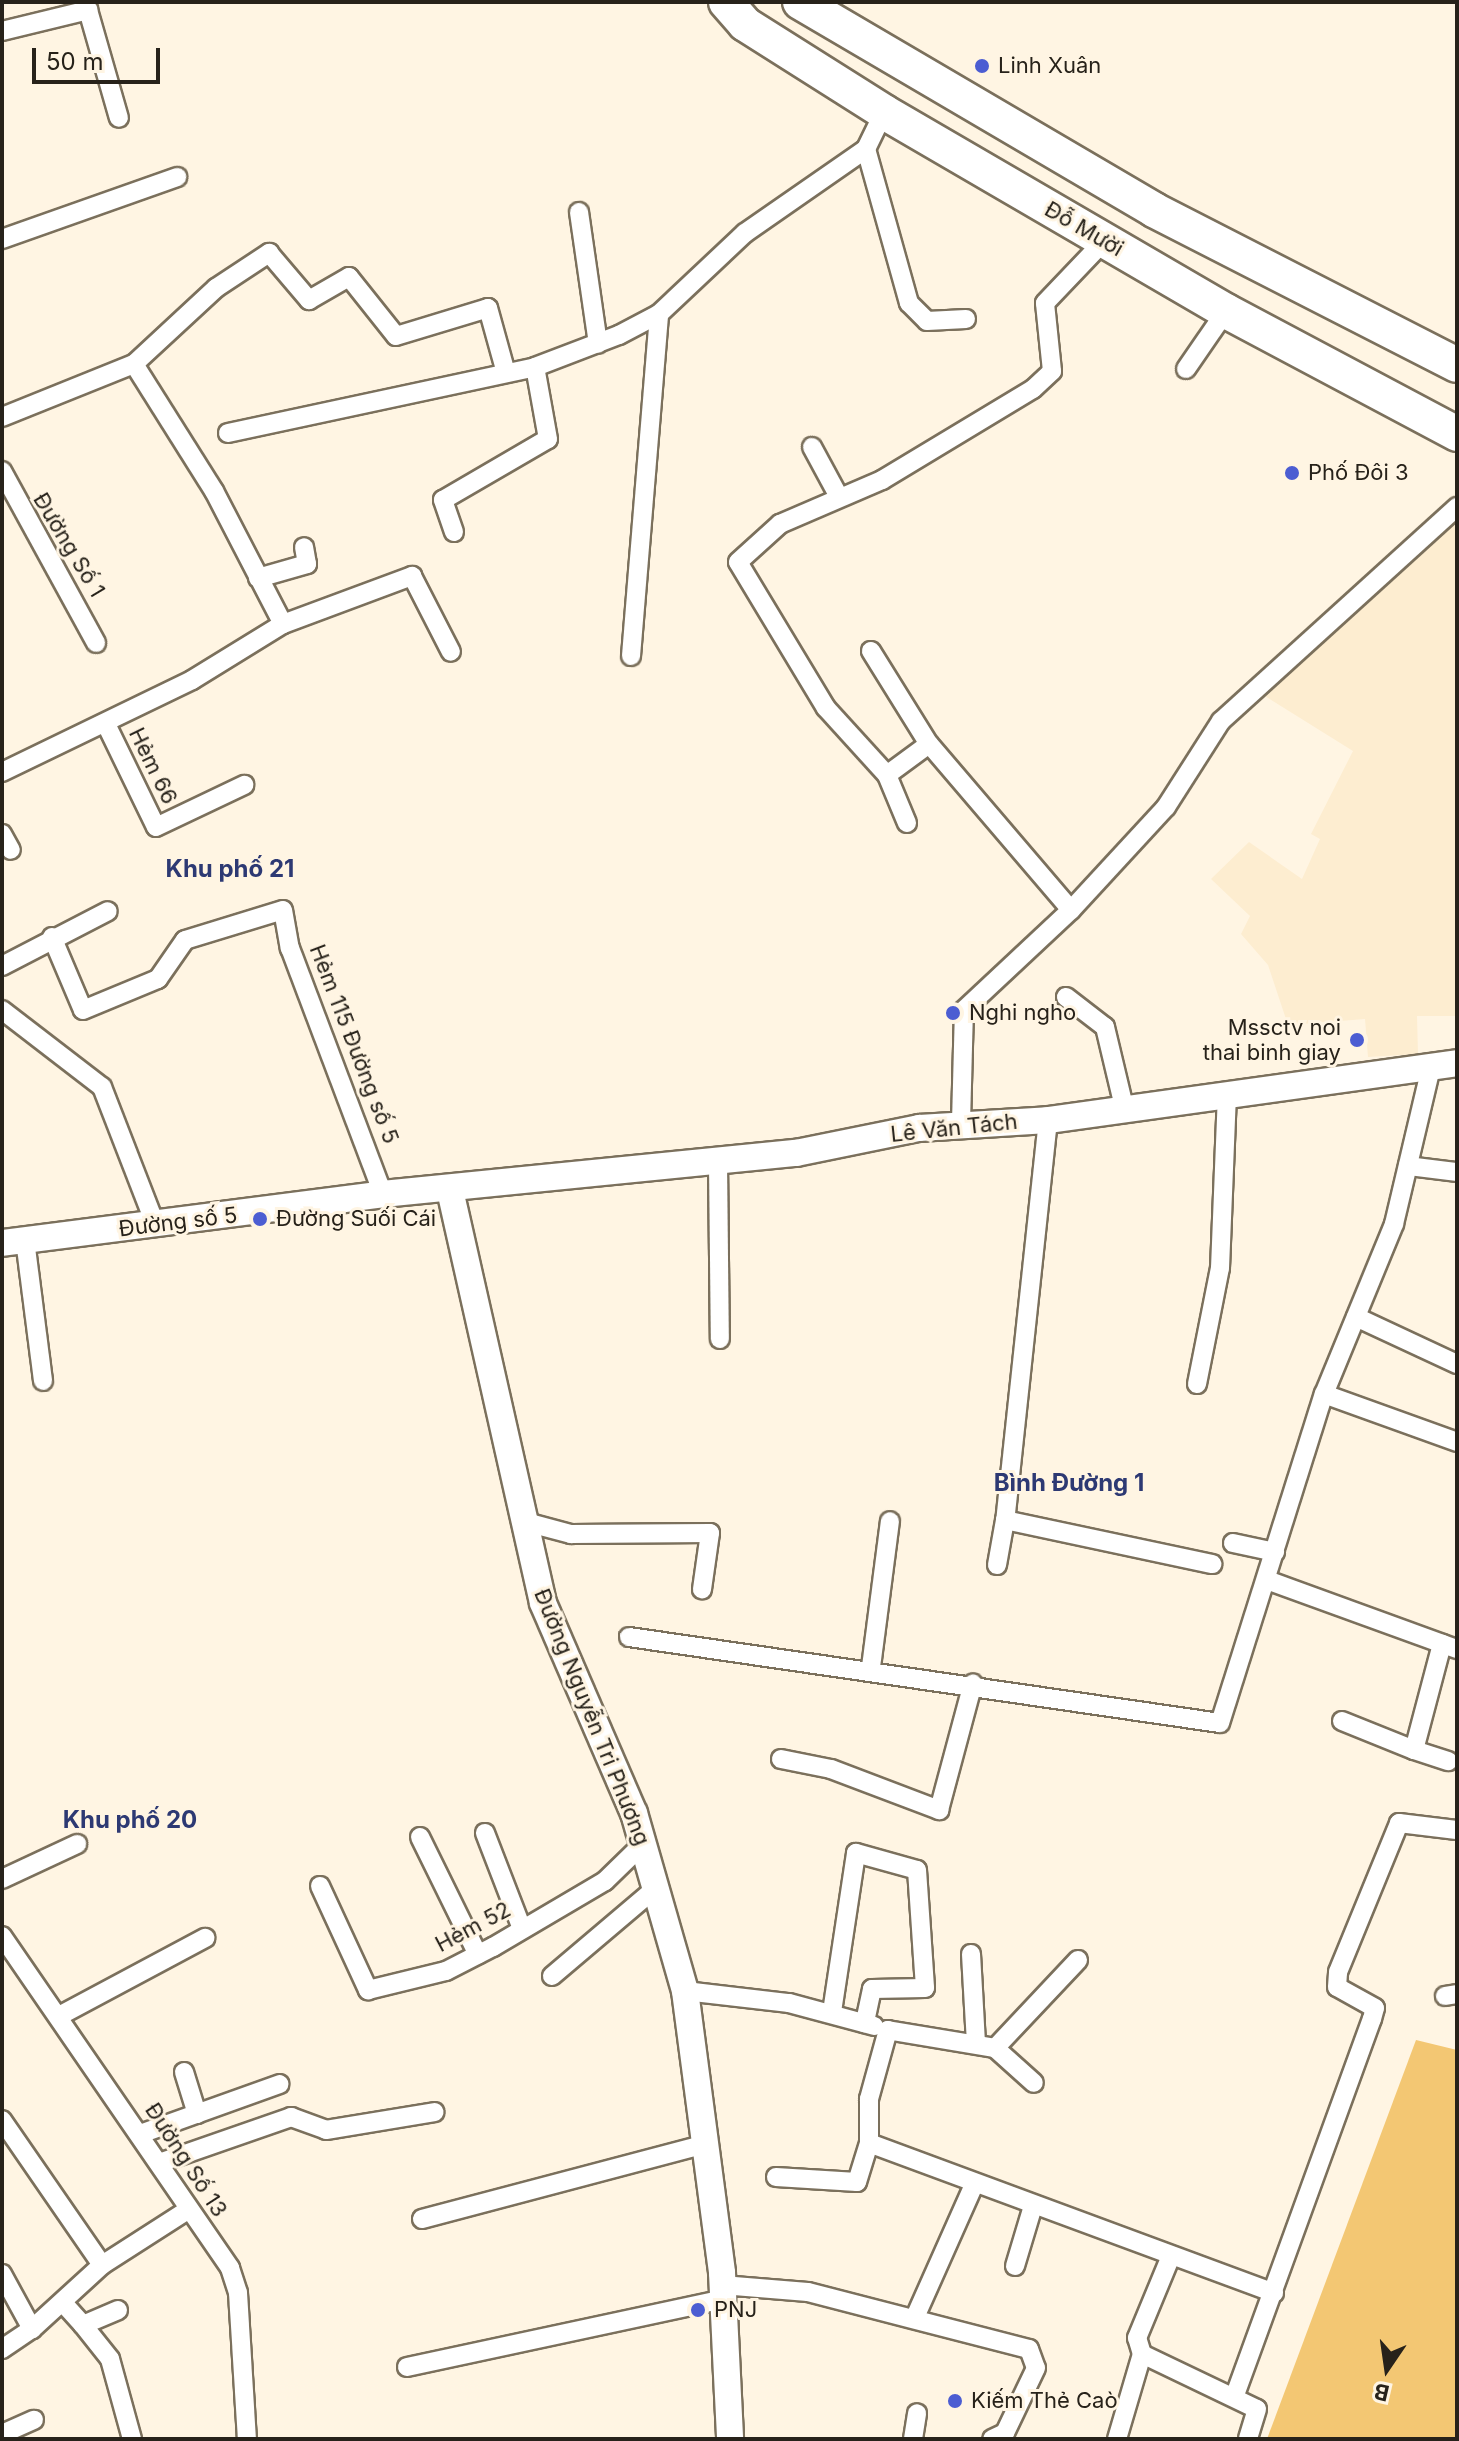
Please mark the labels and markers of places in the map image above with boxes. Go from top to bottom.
place label: Linh Xuân [998,53,1101,79]
marker: Linh Xuân [973,57,991,75]
place label: Phố Đôi 3 [1308,460,1409,486]
marker: Phố Đôi 3 [1283,464,1301,482]
place label: Nghi ngho [969,1000,1076,1026]
marker: Nghi ngho [944,1004,962,1022]
place label: Mssctv noi thai binh giay [1203,1014,1341,1066]
marker: Mssctv noi thai binh giay [1348,1031,1366,1049]
place label: Đường Suối Cái [276,1206,436,1232]
marker: Đường Suối Cái [251,1210,269,1228]
place label: PNJ [714,2297,757,2323]
marker: PNJ [689,2301,707,2319]
place label: Kiếm Thẻ Caò [971,2388,1118,2414]
marker: Kiếm Thẻ Caò [946,2392,964,2410]

